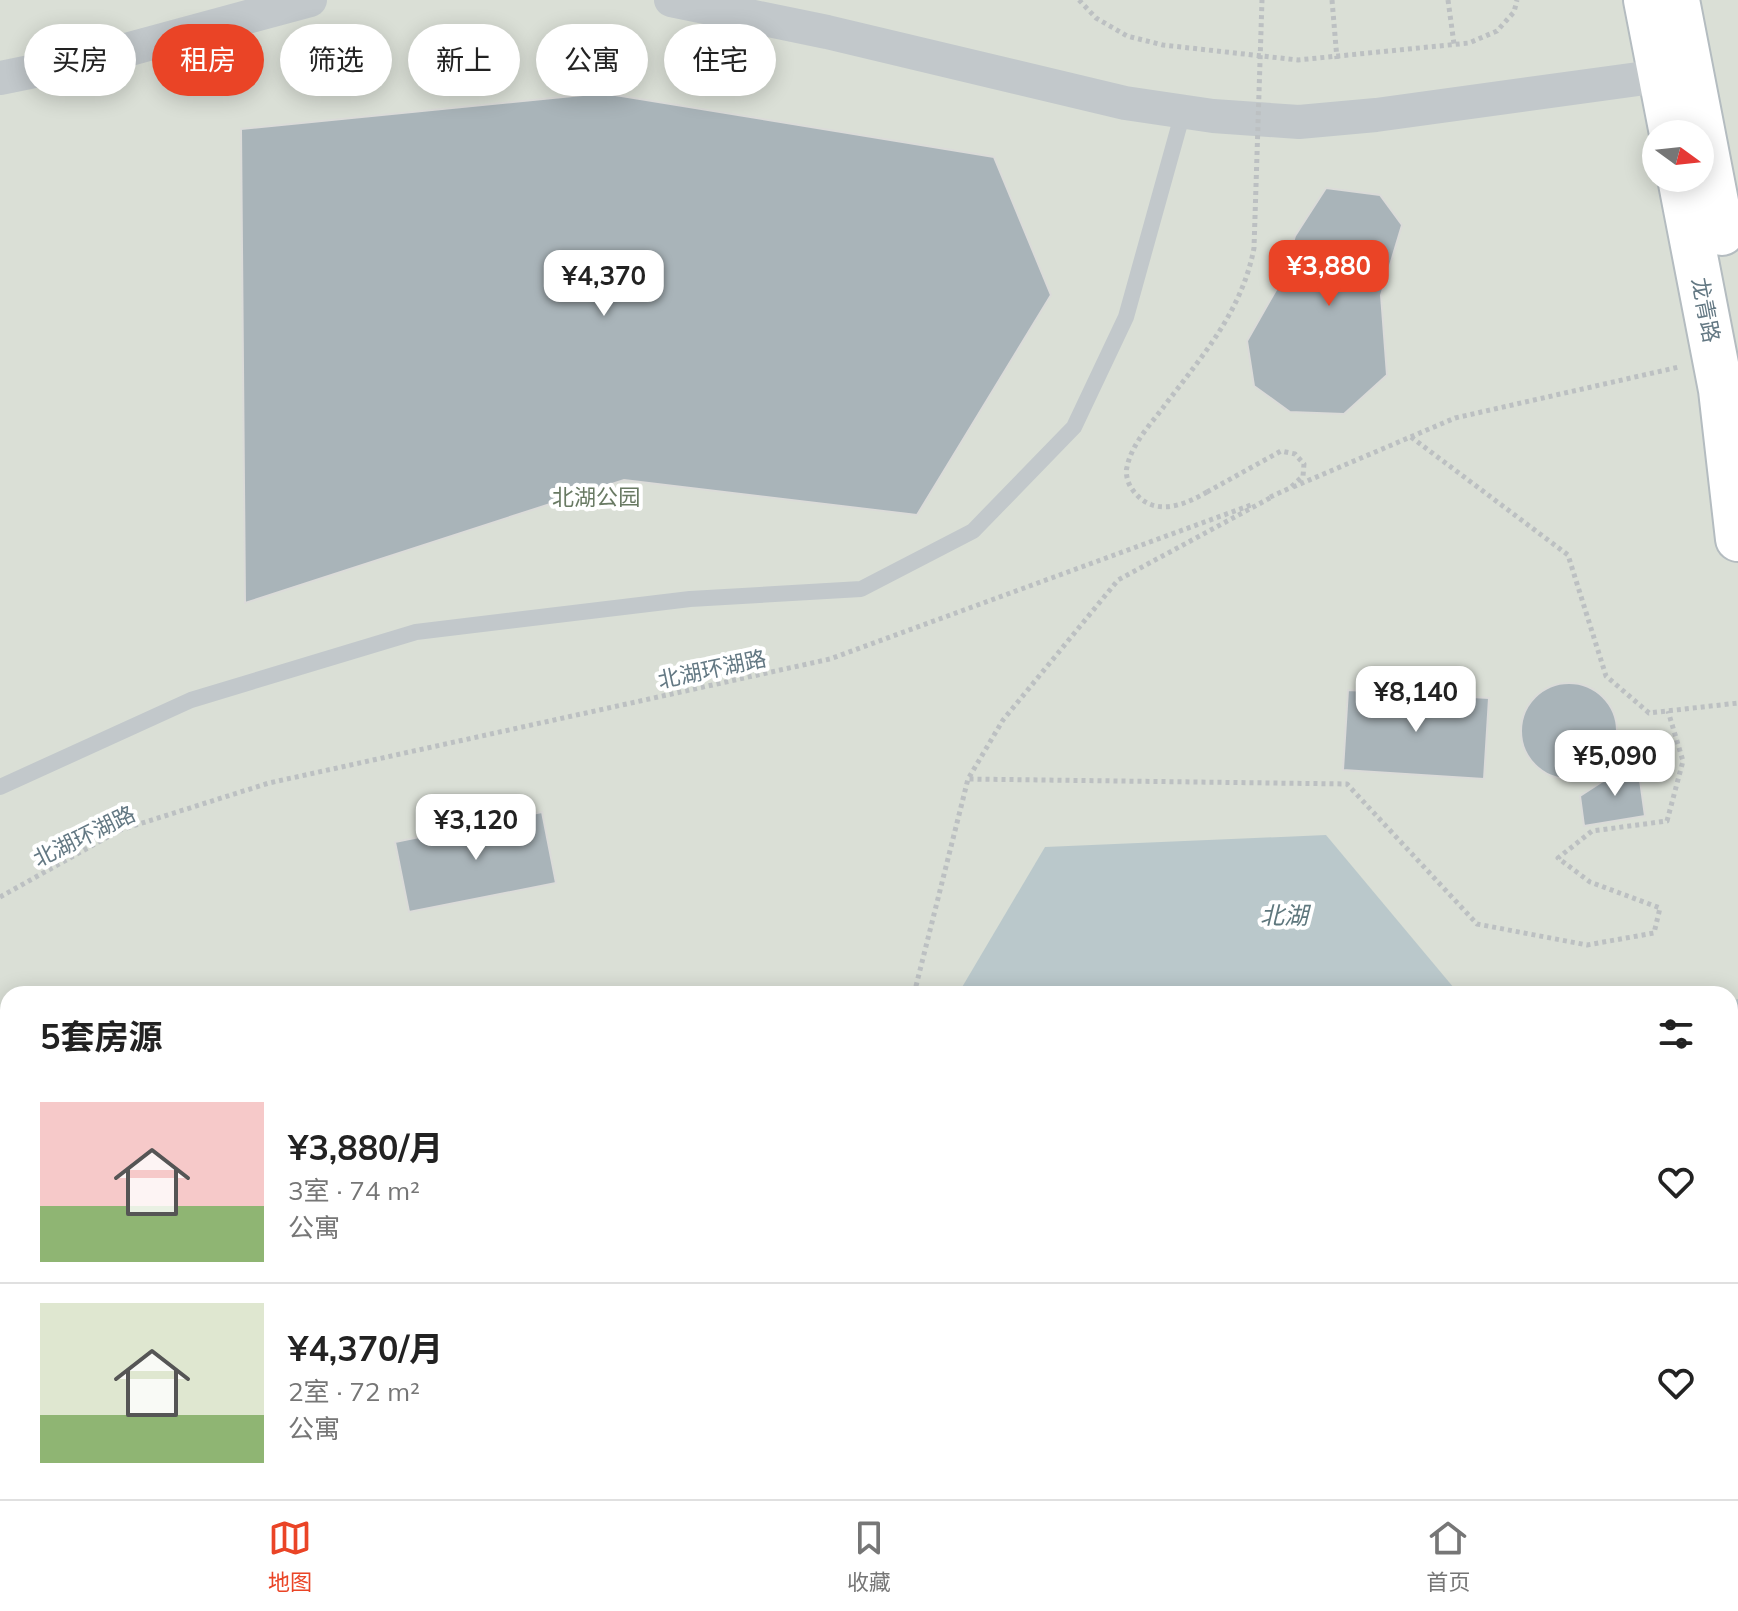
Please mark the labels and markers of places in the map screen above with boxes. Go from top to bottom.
pin: ¥3,880 [1264,240,1394,308]
pin: ¥4,370 [539,250,669,318]
pin: ¥8,140 [1351,666,1481,734]
pin: ¥5,090 [1550,730,1680,798]
pin: ¥3,120 [411,794,541,862]

